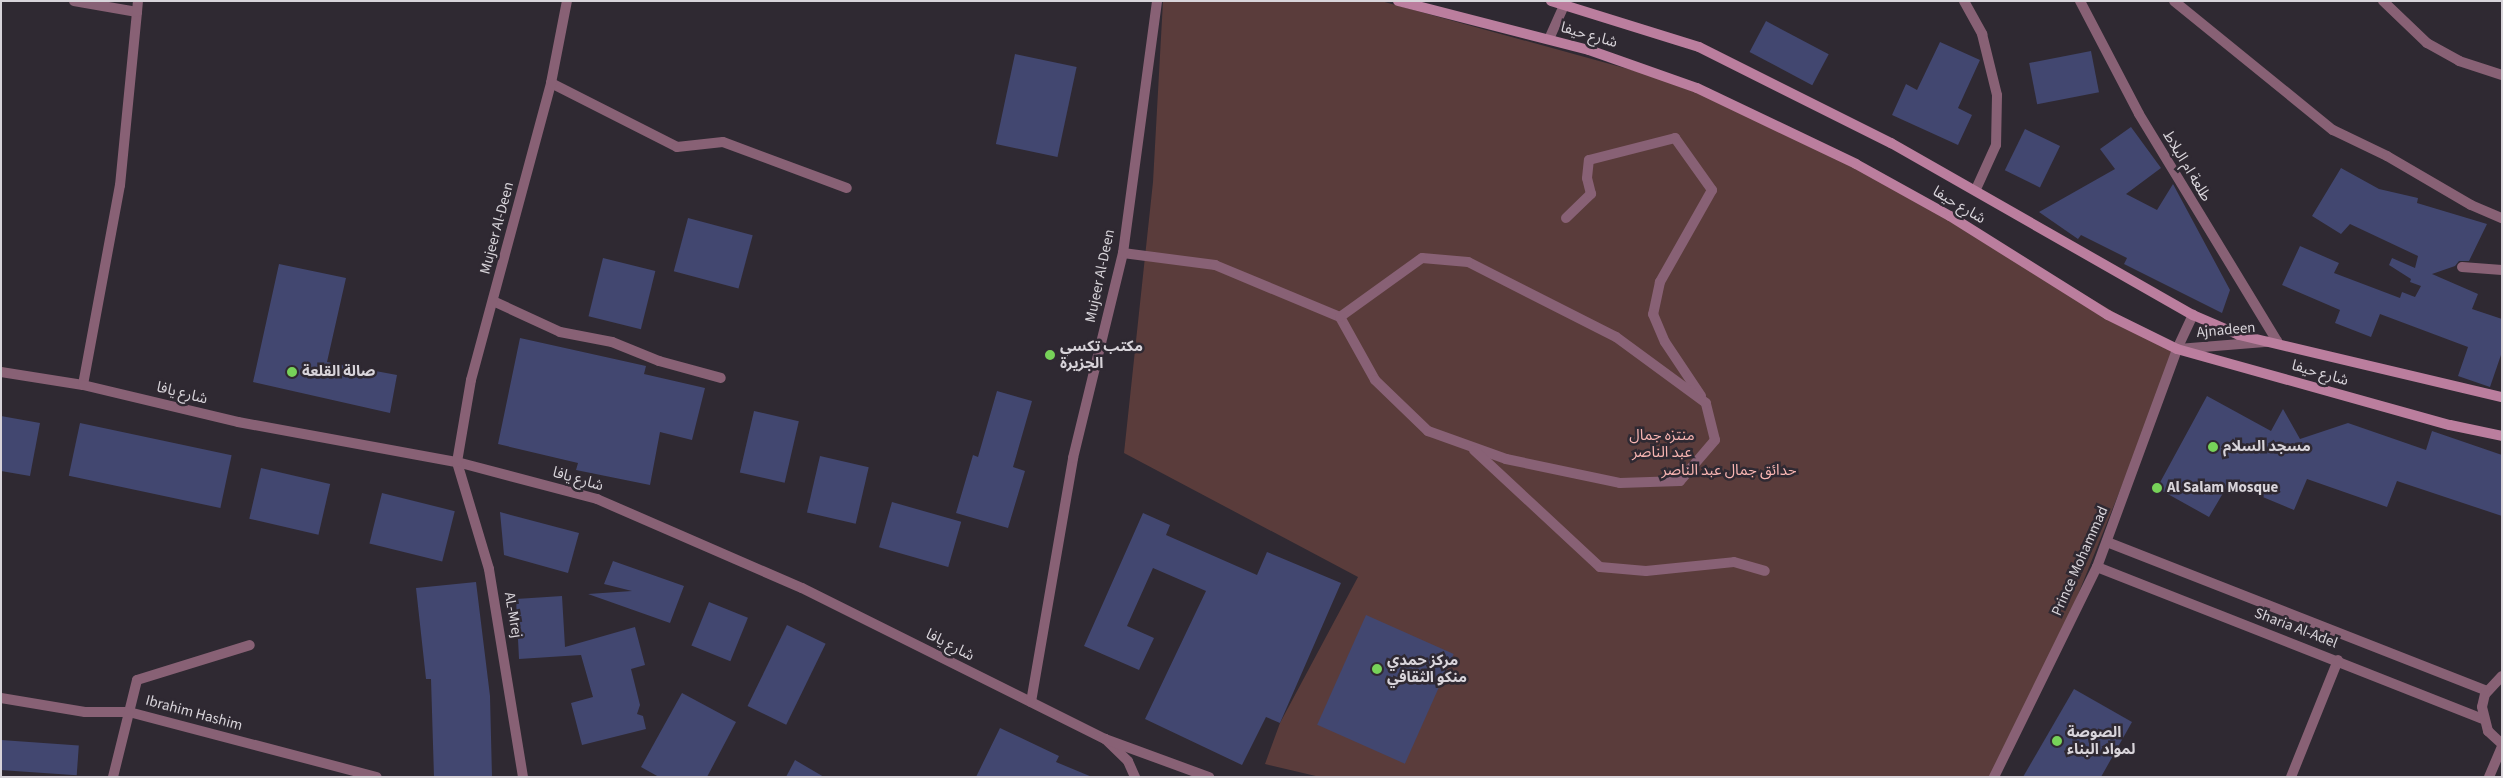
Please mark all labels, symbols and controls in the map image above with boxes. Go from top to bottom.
street label: شارع حيفا [1558,18,1620,52]
street label: طلعة ام البلاط [2159,127,2215,205]
street label: Mujeer Al-Deen [476,180,518,276]
street label: شارع حيفا [1929,182,1989,228]
street label: Mujeer Al-Deen [1081,228,1119,324]
street label: Ajnadeen [2196,318,2256,342]
place label: مكتب تكسي الجزيرة [1060,337,1143,372]
marker: مكتب تكسي الجزيرة [1044,349,1056,361]
street label: شارع حيفا [2289,356,2351,390]
place label: صالة القلعة [302,363,375,381]
marker: صالة القلعة [286,366,298,378]
street label: شارع يافا [155,378,209,408]
park label: منتزه جمال عبد الناصر [1629,426,1695,461]
place label: مسجد السلام [2223,438,2311,456]
marker: مسجد السلام [2207,441,2219,453]
park label: حدائق جمال عبد الناصر [1662,462,1796,480]
street label: شارع يافا [550,463,606,495]
place label: Al Salam Mosque [2167,479,2278,497]
marker: Al Salam Mosque [2151,482,2163,494]
street label: Prince Mohammad [2048,503,2112,619]
street label: AL-Mrej [500,591,526,639]
street label: Sharia Al-Adel [2252,604,2340,652]
street label: شارع يافا [923,625,977,665]
place label: مركز حمدي منكو الثقافي [1387,651,1467,686]
marker: مركز حمدي منكو الثقافي [1371,663,1383,675]
street label: Ibrahim Hashim [143,691,245,735]
place label: الصوصة لمواد البناء [2067,723,2135,758]
marker: الصوصة لمواد البناء [2051,735,2063,747]

